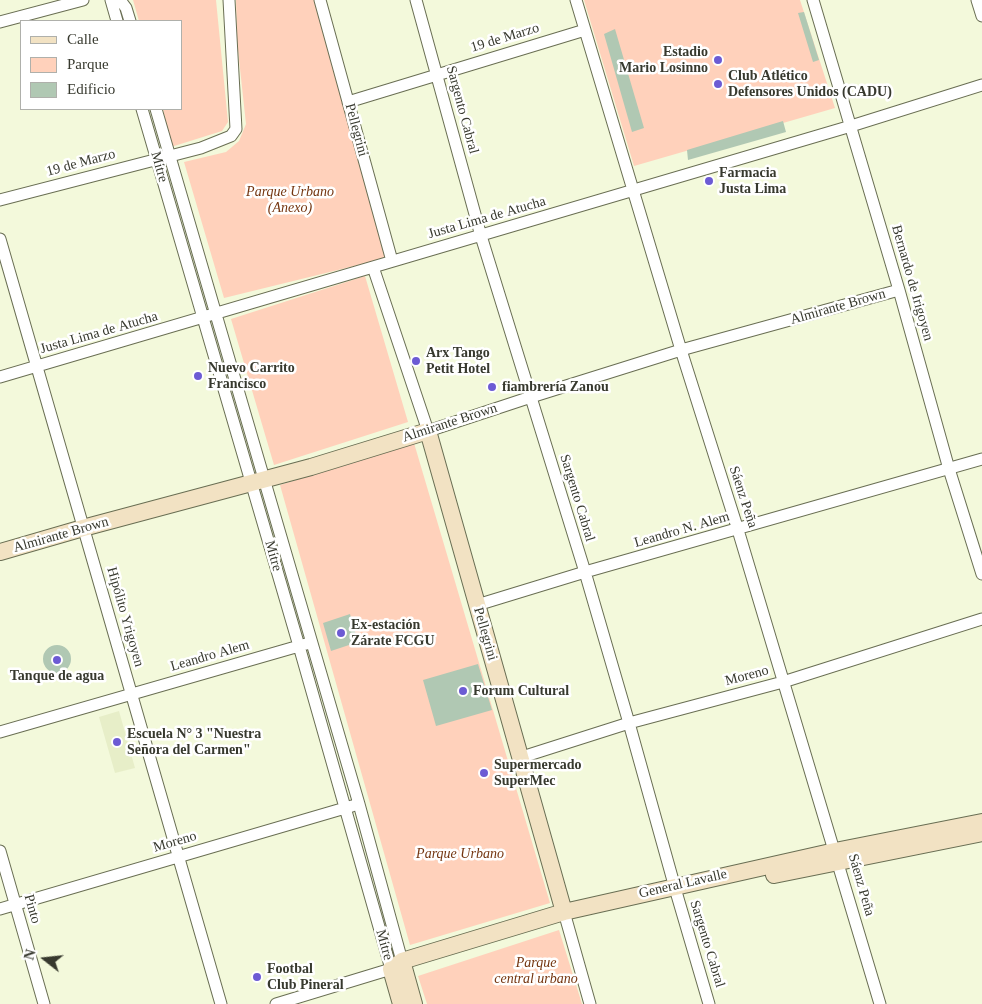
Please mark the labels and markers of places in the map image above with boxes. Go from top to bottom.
place label: Estadio Mario Losinno [619,44,708,76]
marker: Estadio Mario Losinno [712,54,724,66]
place label: Club Atlético Defensores Unidos (CADU) [728,68,892,100]
marker: Club Atlético Defensores Unidos (CADU) [712,78,724,90]
place label: Farmacia Justa Lima [719,165,786,198]
marker: Farmacia Justa Lima [703,175,715,187]
place label: Arx Tango Petit Hotel [426,345,490,378]
marker: Arx Tango Petit Hotel [410,355,422,367]
place label: Nuevo Carrito Francisco [208,360,295,392]
marker: Nuevo Carrito Francisco [192,370,204,382]
place label: fiambrería Zanou [502,379,609,395]
marker: fiambrería Zanou [486,381,498,393]
place label: Ex-estación Zárate FCGU [351,617,435,650]
marker: Ex-estación Zárate FCGU [335,627,347,639]
marker: Tanque de agua [51,654,63,666]
place label: Tanque de agua [10,668,104,684]
place label: Forum Cultural [473,683,569,699]
marker: Forum Cultural [457,685,469,697]
place label: Escuela N° 3 "Nuestra Señora del Carmen" [127,726,261,759]
marker: Escuela N° 3 "Nuestra Señora del Carmen" [111,736,123,748]
place label: Supermercado SuperMec [494,757,582,790]
marker: Supermercado SuperMec [478,767,490,779]
place label: Footbal Club Pineral [267,961,344,994]
marker: Footbal Club Pineral [251,971,263,983]

